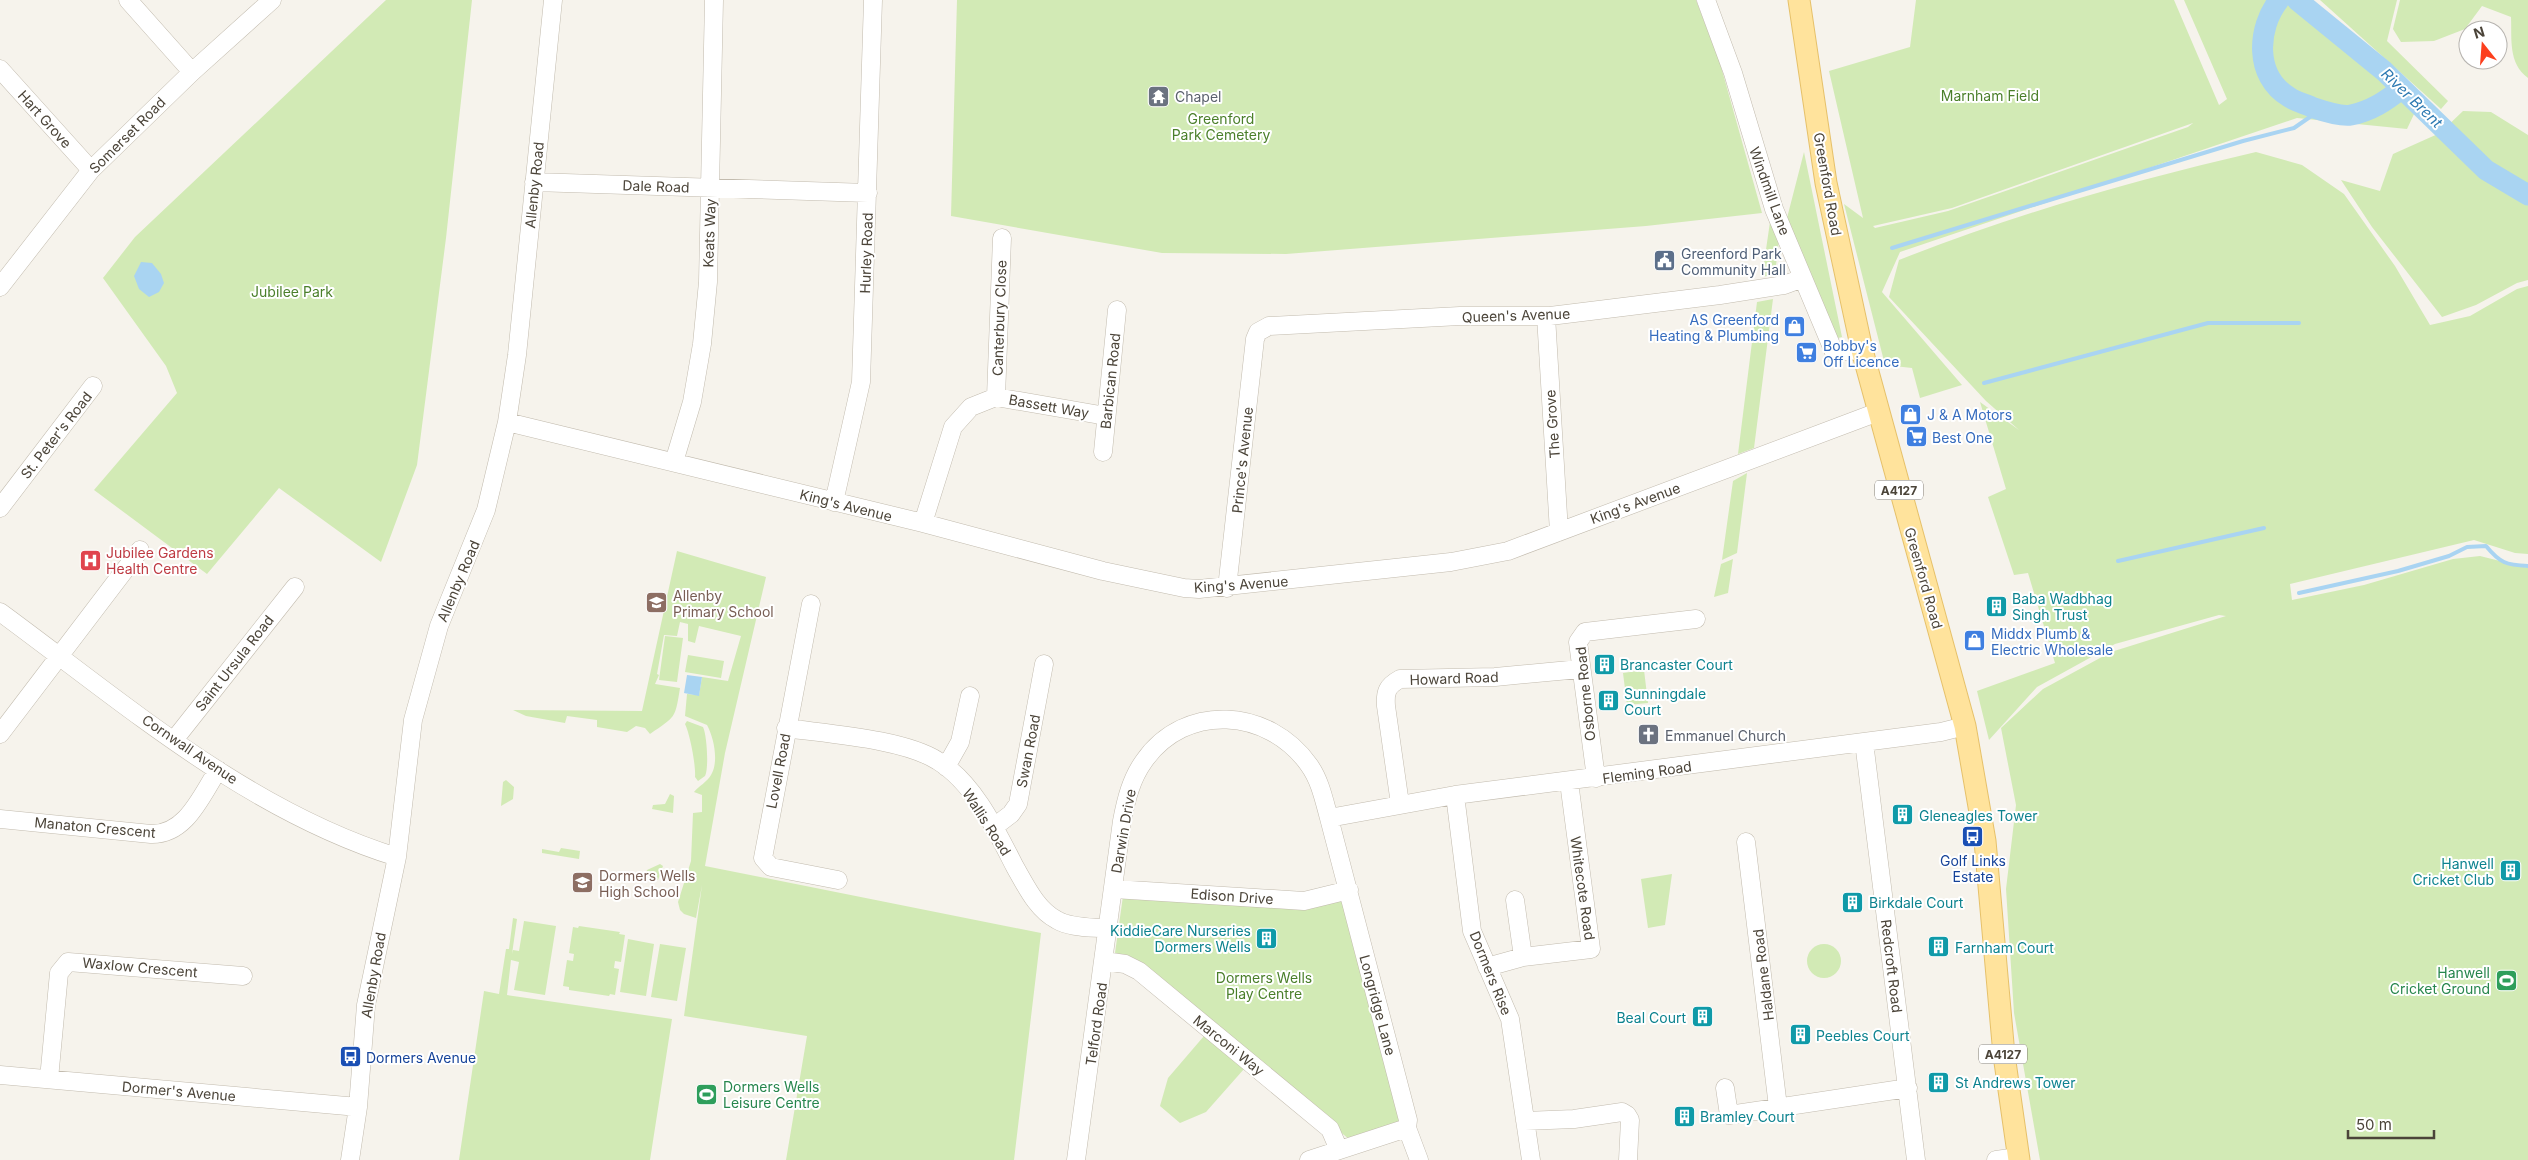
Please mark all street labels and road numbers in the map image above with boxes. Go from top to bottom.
street label: Hart Grove [15,87,75,151]
street label: Somerset Road [85,93,169,177]
street label: Greenford Road [1811,131,1845,237]
street label: Allenby Road [521,141,547,229]
street label: Windmill Lane [1746,145,1794,237]
street label: Dale Road [622,176,690,196]
street label: Keats Way [699,198,719,268]
street label: Hurley Road [856,212,876,294]
street label: Canterbury Close [988,260,1010,376]
street label: Queen's Avenue [1462,305,1570,325]
street label: Barbican Road [1097,332,1123,430]
street label: St. Peter's Road [17,388,95,482]
street label: The Grove [1541,389,1563,459]
street label: Bassett Way [1007,391,1091,421]
street label: Prince's Avenue [1228,406,1256,514]
street label: King's Avenue [1588,479,1682,527]
road number: A4127 [1875,480,1923,500]
street label: King's Avenue [798,485,894,525]
street label: Greenford Road [1901,525,1947,631]
street label: Allenby Road [433,538,483,624]
street label: King's Avenue [1193,572,1289,596]
street label: Saint Ursula Road [191,612,277,714]
street label: Osborne Road [1572,646,1598,742]
street label: Howard Road [1409,668,1499,688]
street label: Cornwall Avenue [139,711,241,787]
street label: Swan Road [1013,713,1043,789]
street label: Lovell Road [762,732,794,810]
street label: Fleming Road [1601,757,1693,787]
street label: Wallis Road [959,785,1015,859]
street label: Darwin Drive [1107,788,1139,874]
street label: Manaton Crescent [34,813,157,841]
street label: Whitecote Road [1567,835,1599,941]
street label: Edison Drive [1190,885,1274,907]
street label: Redcroft Road [1878,918,1906,1014]
street label: Haldane Road [1749,928,1777,1022]
street label: Dormers Rise [1466,929,1516,1017]
street label: Allenby Road [357,931,389,1019]
street label: Longridge Lane [1356,953,1400,1057]
street label: Waxlow Crescent [82,954,199,981]
street label: Telford Road [1082,981,1110,1067]
street label: Marconi Way [1190,1011,1268,1079]
road number: A4127 [1979,1044,2027,1064]
street label: Dormer's Avenue [121,1078,237,1104]

